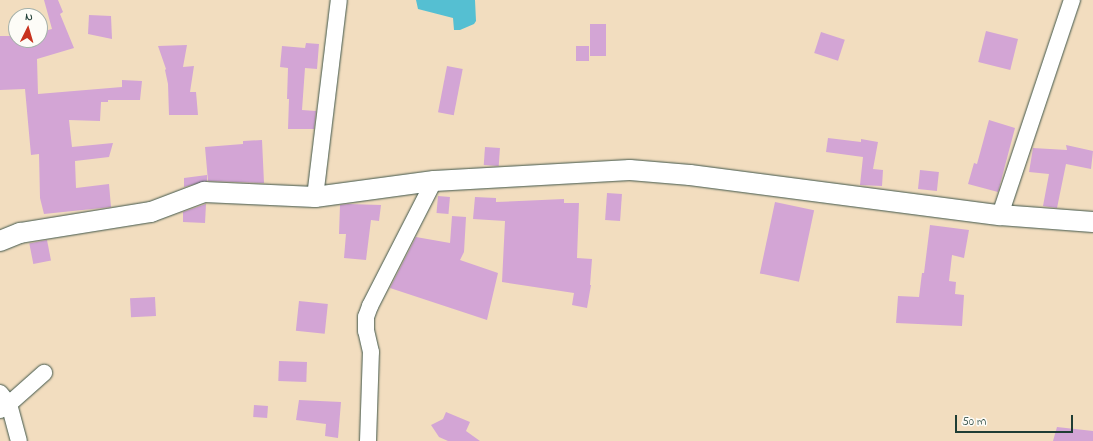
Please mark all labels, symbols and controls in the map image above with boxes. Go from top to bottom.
north arrow [8,8,48,48]
text: N [25,9,33,25]
scale bar [957,407,1075,433]
text: 50 m [962,413,986,431]

